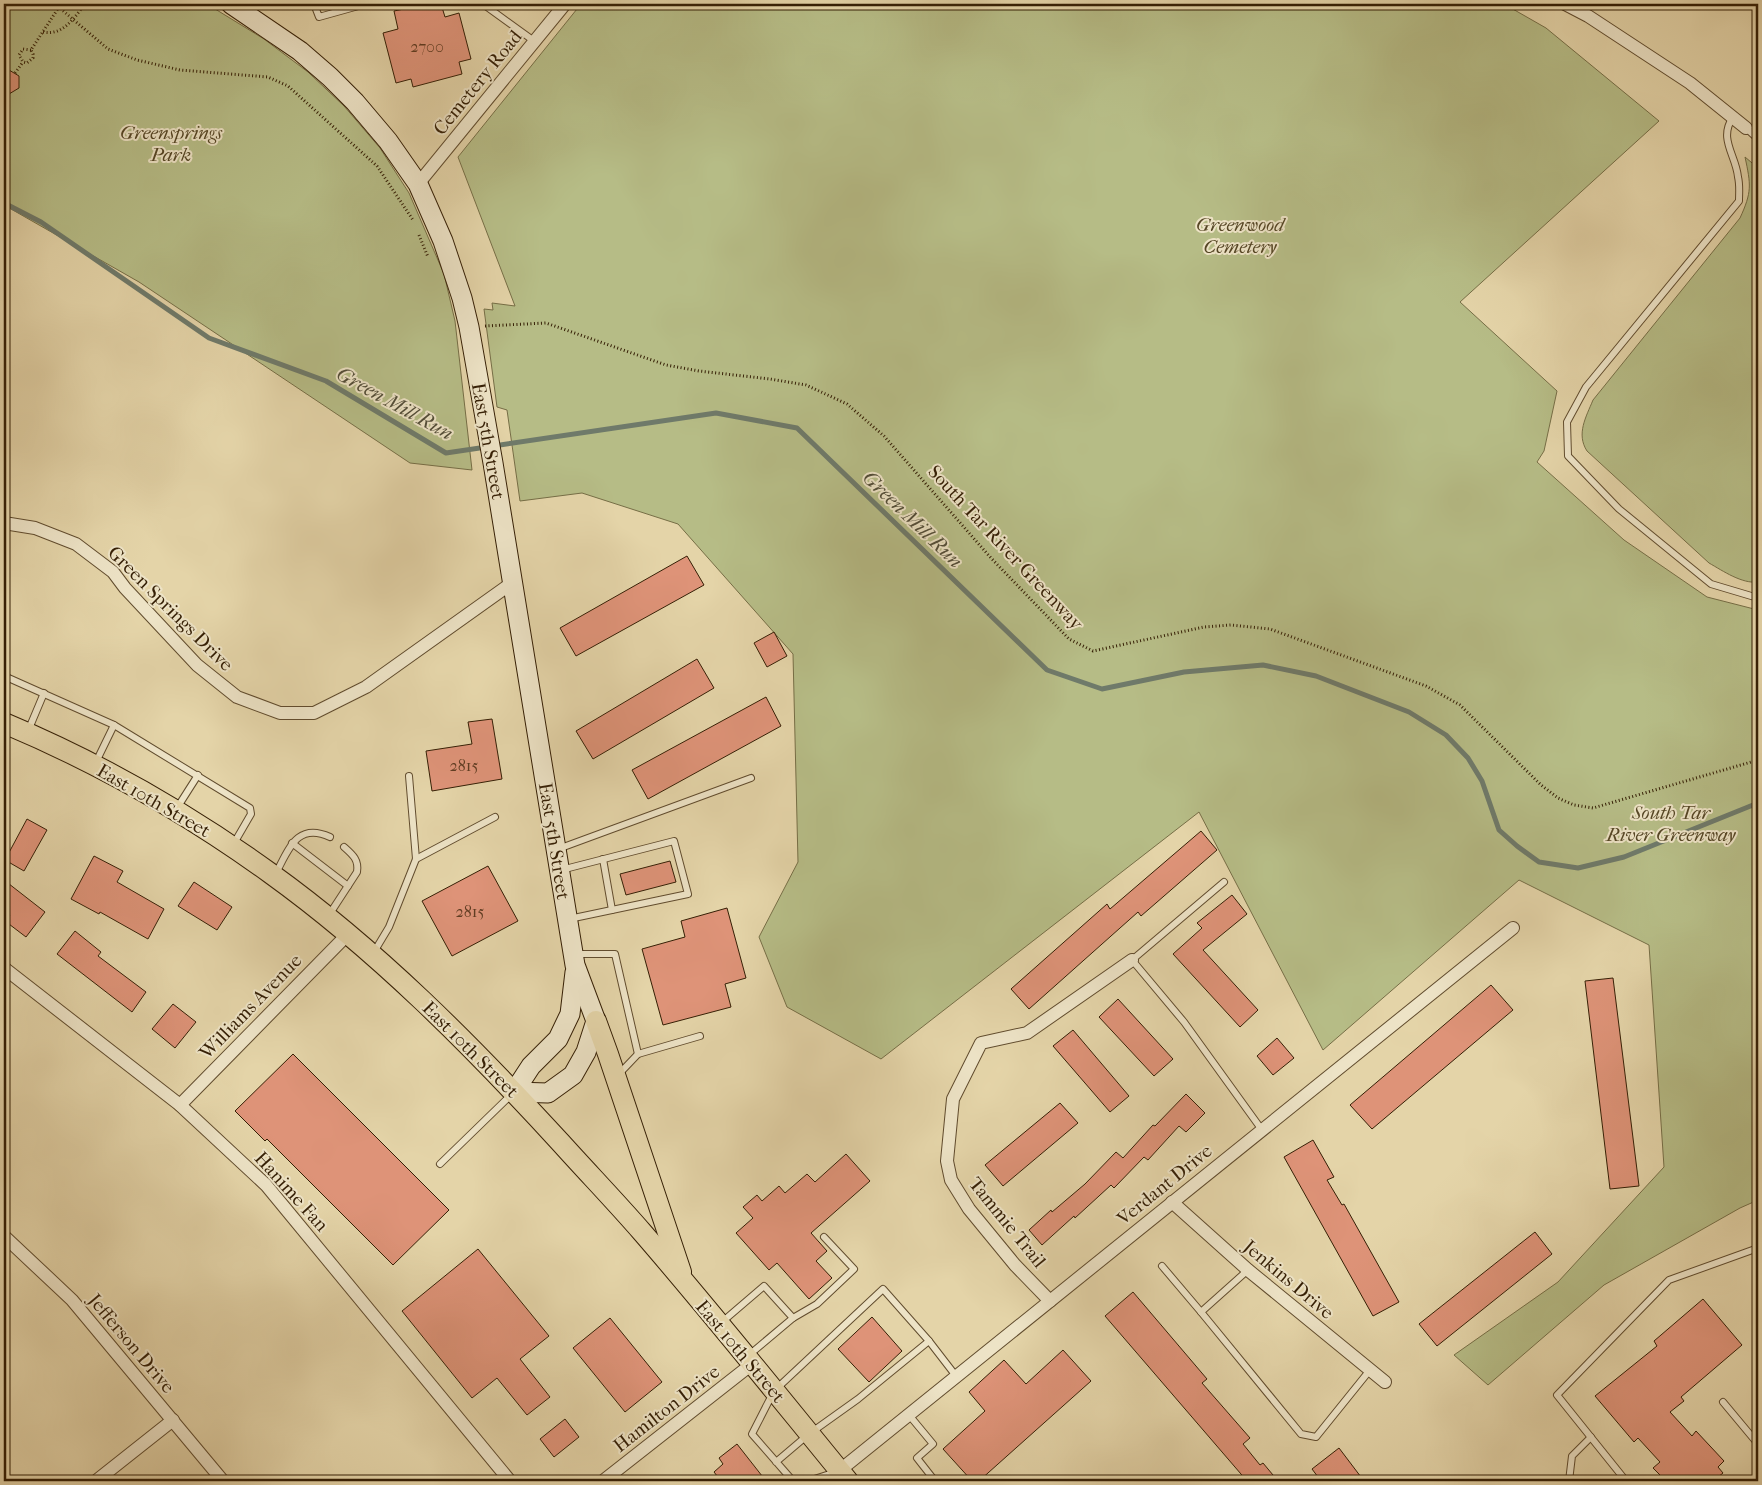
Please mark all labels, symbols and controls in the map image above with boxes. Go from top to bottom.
street label: Cemetery Road [429,25,527,139]
house number: 2700 [410,37,444,56]
park label: Greensprings Park [120,122,223,166]
park label: Greenwood Cemetery [1196,214,1286,258]
water label: Green Mill Run [333,362,457,445]
street label: East 5th Street [467,381,509,501]
street label: South Tar River Greenway [923,461,1088,635]
water label: Green Mill Run [858,466,967,573]
street label: Green Springs Drive [103,542,237,676]
house number: 2815 [450,756,479,775]
street label: East 10th Street [93,760,214,842]
street label: East 5th Street [534,781,574,901]
park label: South Tar River Greenway [1604,802,1737,846]
house number: 2815 [456,902,485,921]
street label: Williams Avenue [194,950,306,1064]
street label: East 10th Street [418,997,523,1103]
street label: Verdant Drive [1112,1140,1217,1230]
street label: Hanime Fan [250,1147,333,1236]
street label: Tammie Trail [964,1173,1050,1272]
street label: Jenkins Drive [1237,1234,1338,1324]
street label: Jefferson Drive [82,1288,179,1398]
street label: East 10th Street [691,1296,790,1408]
street label: Hamilton Drive [609,1361,724,1457]

